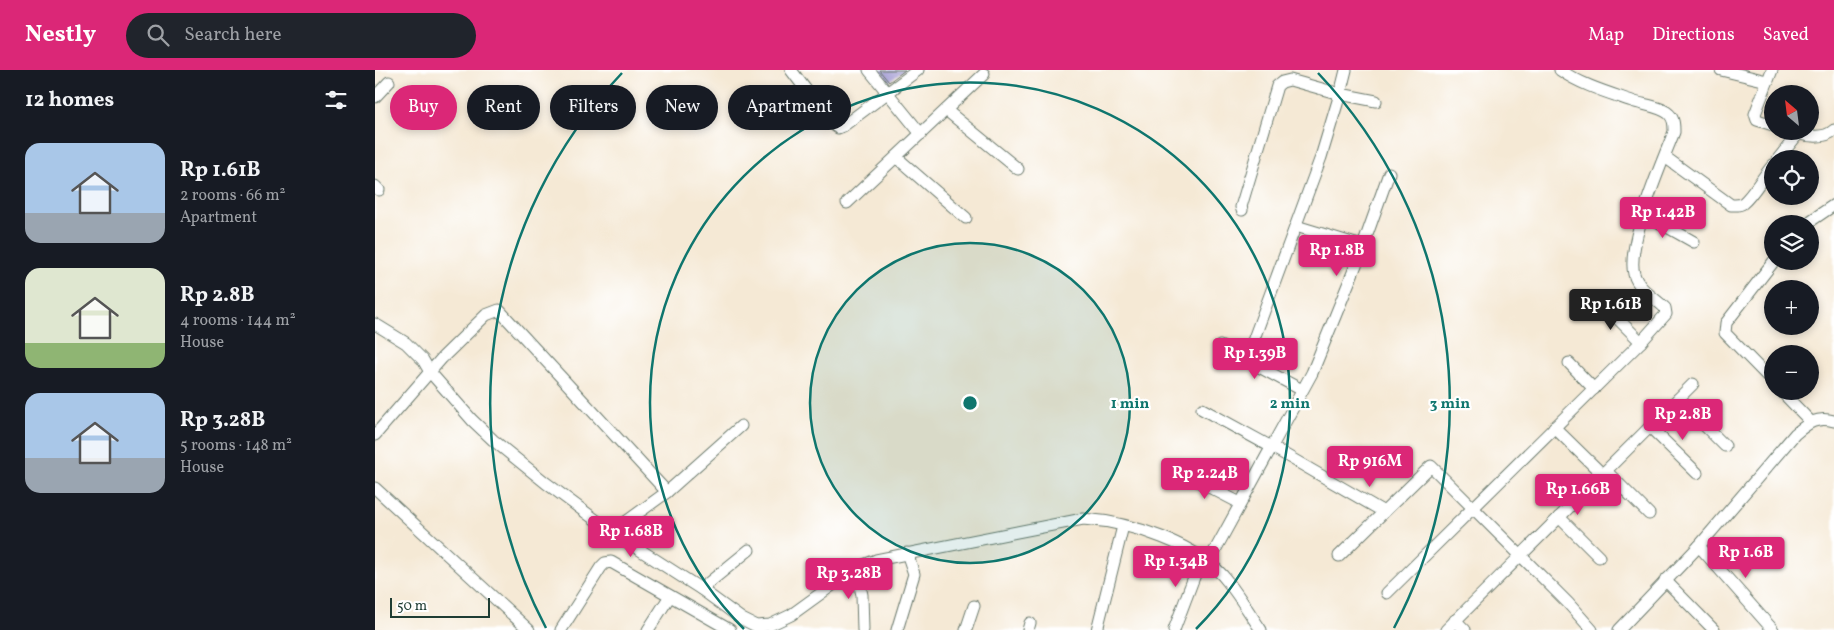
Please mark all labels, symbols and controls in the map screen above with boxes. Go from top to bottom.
search box [126,13,476,58]
text: Nestly [25,18,96,52]
icon: search [144,21,172,49]
text: Search here [184,22,282,48]
text: Map [1588,23,1624,48]
text: Directions [1652,23,1735,48]
text: Saved [1763,23,1809,48]
chip: Buy [390,85,457,130]
chip: Rent [467,85,540,130]
chip: Filters [550,85,636,130]
chip: New [646,85,718,130]
chip: Apartment [728,85,851,130]
north arrow [1764,85,1819,140]
map controls [1764,85,1819,400]
text: 12 homes [25,86,114,115]
icon: filters [322,86,350,114]
button: locate [1764,150,1819,205]
text: Rp 1.61B [180,156,261,185]
icon: home [65,163,125,223]
text: 2 rooms · 66 m² [180,185,286,207]
pin: Rp 1.42B [1611,196,1715,239]
text: Rp 1.42B [1631,202,1695,224]
text: Apartment [180,207,257,229]
button: layers [1764,215,1819,270]
pin: Rp 1.8B [1291,234,1383,277]
text: Rp 1.8B [1310,240,1364,262]
button: + [1764,280,1819,335]
text: Rp 2.8B [180,281,255,310]
icon: home [65,288,125,348]
pin: Rp 1.61B [1559,288,1663,331]
text: Rp 1.61B [1580,294,1642,316]
text: 4 rooms · 144 m² [180,310,296,332]
text: House [180,332,224,354]
pin: Rp 1.39B [1203,338,1307,380]
text: Rp 1.39B [1224,343,1286,365]
button: − [1764,345,1819,400]
centre of rings [961,394,979,412]
text: 1 min [1111,394,1149,415]
text: 2 min [1270,394,1310,415]
text: 3 min [1430,394,1470,415]
pin: Rp 2.8B [1637,398,1729,441]
text: Rp 2.8B [1655,404,1711,426]
text: Rp 3.28B [180,406,265,435]
icon: home [65,413,125,473]
text: 5 rooms · 148 m² [180,435,292,457]
pin: Rp 916M [1324,446,1416,488]
text: Rp 916M [1338,451,1402,473]
text: House [180,457,224,479]
pin: Rp 2.24B [1153,458,1257,500]
text: Rp 2.24B [1172,463,1238,485]
pin: Rp 1.66B [1526,474,1630,516]
text: Rp 1.66B [1546,479,1610,501]
pin: Rp 1.68B [579,516,683,558]
text: Rp 1.68B [599,521,663,543]
pin: Rp 1.6B [1700,536,1792,579]
text: Rp 1.6B [1718,542,1774,564]
pin: Rp 1.34B [1124,546,1228,588]
text: Rp 1.34B [1144,551,1208,573]
pin: Rp 3.28B [797,558,901,600]
text: Rp 3.28B [817,563,882,585]
scale bar [390,595,490,618]
text: 50 m [397,597,427,616]

